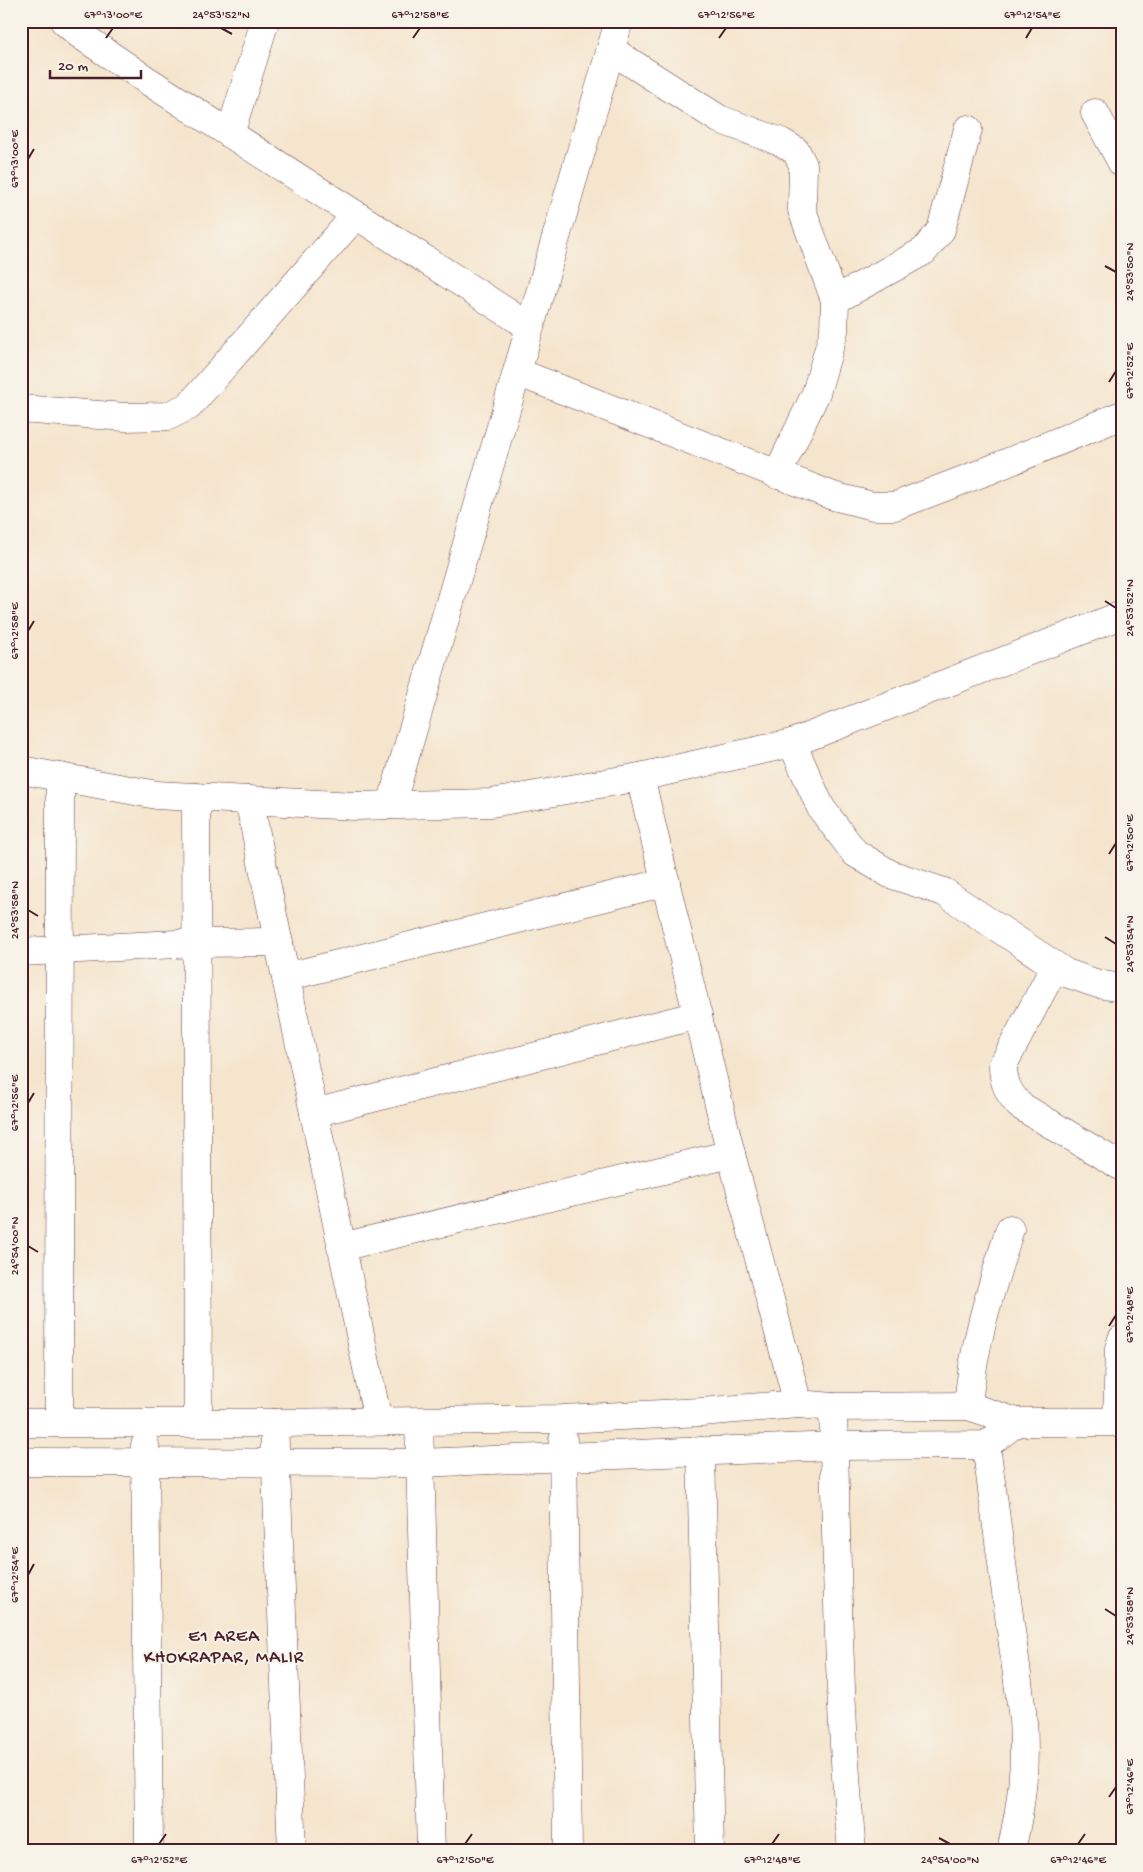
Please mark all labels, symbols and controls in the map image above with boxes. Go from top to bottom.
text: 67°13'00"E [84,9,142,23]
text: 24°53'52"N [192,9,250,23]
text: 67°12'58"E [392,9,449,23]
text: 67°12'56"E [698,9,755,23]
text: 67°12'54"E [1004,9,1060,23]
scale bar [50,48,141,80]
text: 20 m [58,58,88,76]
text: 67°13'00"E [9,130,23,188]
text: 24°53'50"N [1124,243,1138,301]
text: 67°12'52"E [1124,342,1138,399]
text: 24°53'52"N [1124,579,1138,637]
text: 67°12'58"E [9,602,23,659]
text: 67°12'50"E [1124,814,1138,872]
text: 24°53'58"N [9,881,23,939]
text: 24°53'54"N [1124,915,1138,973]
text: 67°12'56"E [9,1074,23,1131]
text: 24°54'00"N [9,1217,23,1275]
text: 67°12'48"E [1124,1286,1138,1343]
text: 67°12'54"E [9,1547,23,1603]
text: 24°53'58"N [1124,1587,1138,1645]
district label: E1 AREA KHOKRAPAR, MALIR [144,1627,304,1669]
text: 67°12'46"E [1124,1759,1138,1815]
text: 67°12'52"E [131,1854,188,1868]
text: 67°12'50"E [436,1854,494,1868]
text: 67°12'48"E [744,1854,801,1868]
text: 24°54'00"N [921,1854,979,1868]
text: 67°12'46"E [1050,1854,1106,1868]

